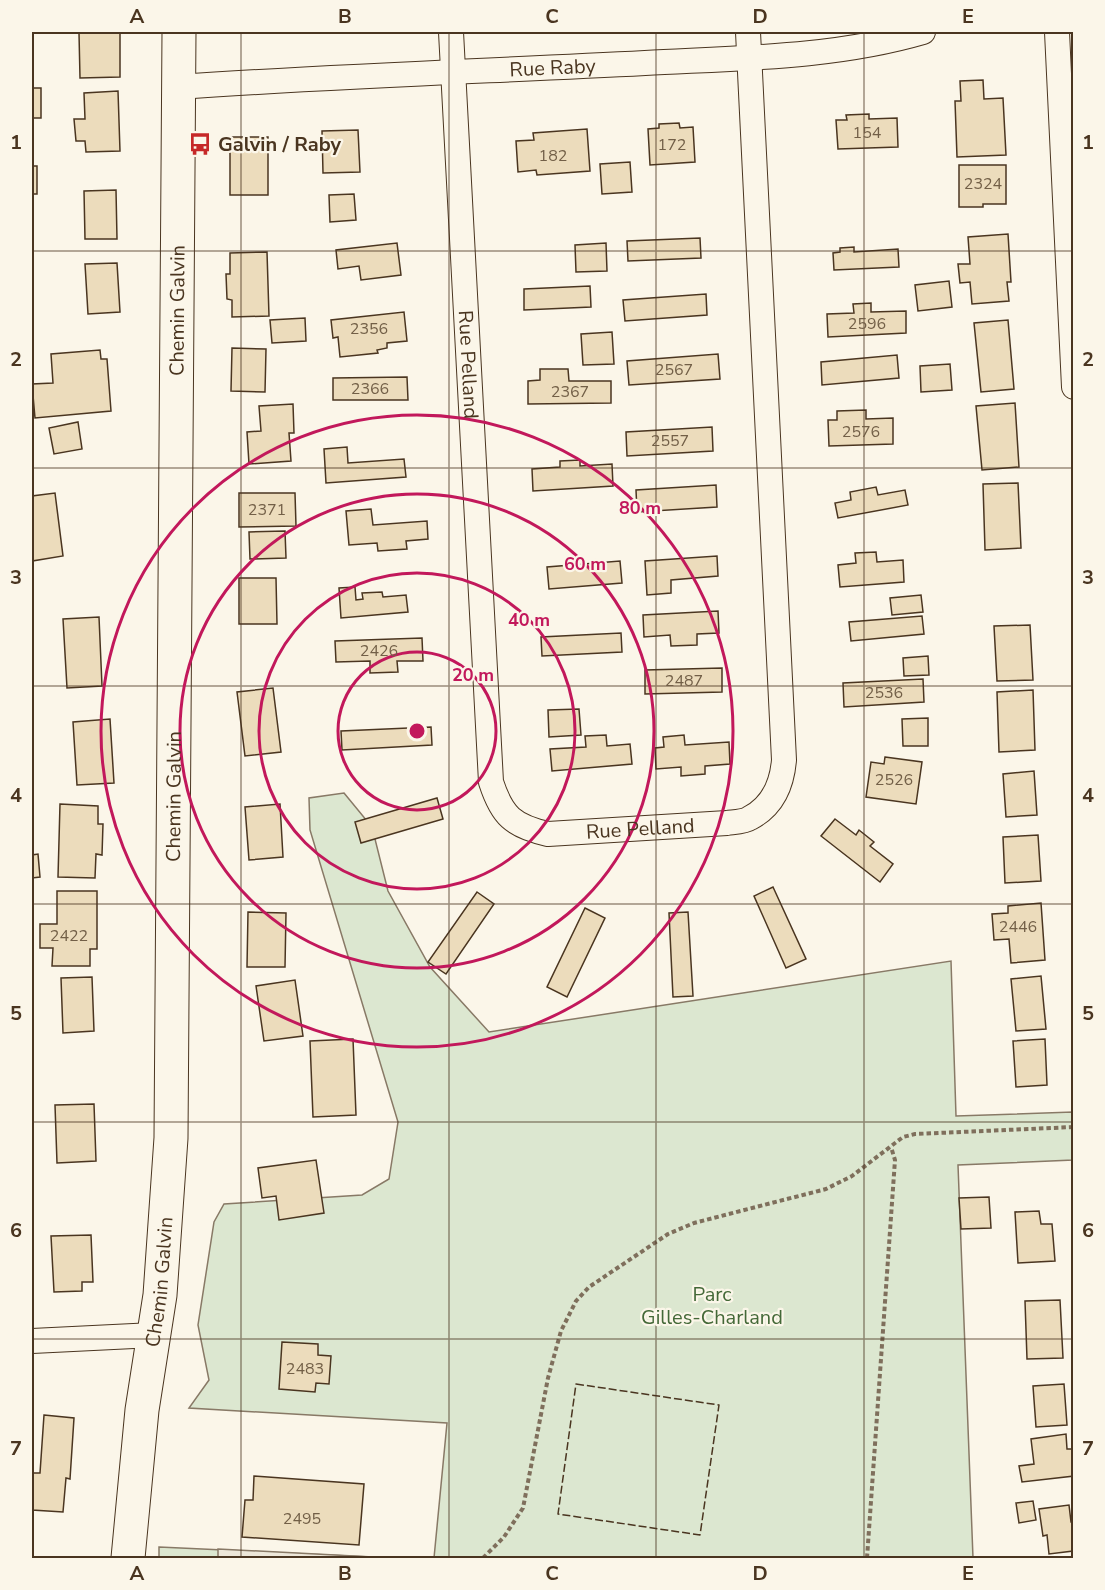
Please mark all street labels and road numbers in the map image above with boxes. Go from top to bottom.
street label: Rue Raby [509,52,597,83]
street label: Chemin Galvin [163,245,191,376]
street label: Rue Pelland [452,310,485,420]
street label: Chemin Galvin [159,731,187,862]
street label: Rue Pelland [585,812,695,845]
street label: Chemin Galvin [139,1216,179,1349]

